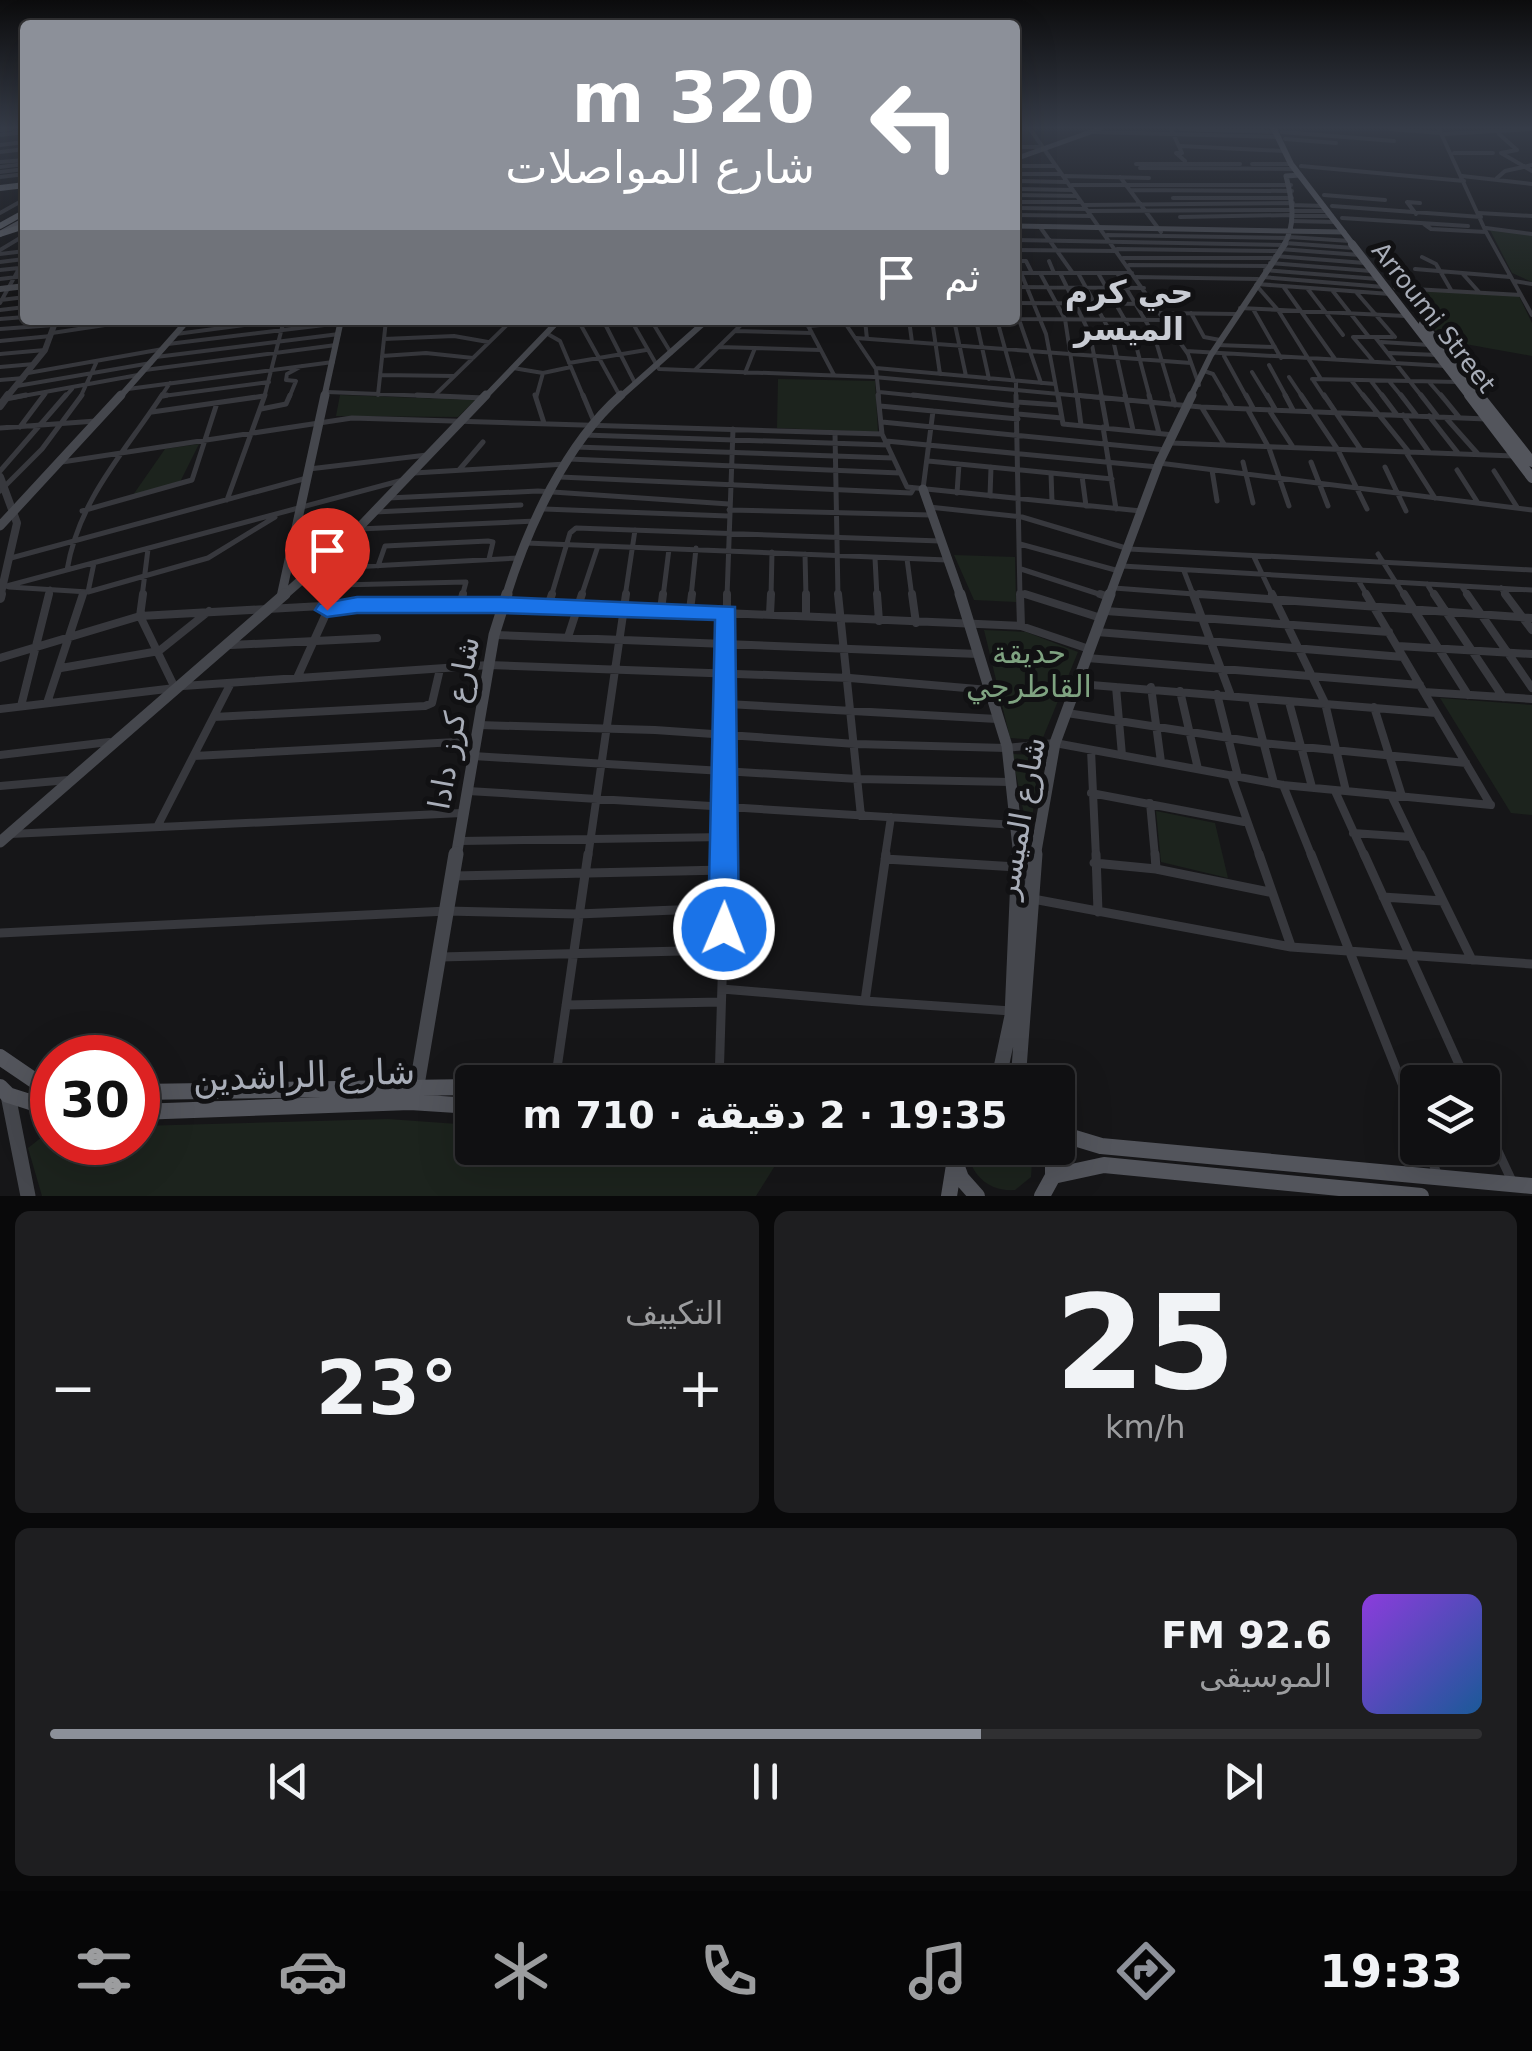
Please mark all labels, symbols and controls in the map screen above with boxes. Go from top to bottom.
text: 320 m [572,57,815,139]
icon: left [850,60,980,190]
text: شارع المواصلات [505,141,815,194]
street label: Arroumi Street [1366,236,1501,398]
icon: arrive [869,250,924,305]
text: ثم [944,256,980,300]
district label: حي كرم الميسر [1065,273,1193,348]
pin [285,508,370,611]
icon: arrive [300,523,355,578]
street label: شارع كرز دادا [421,634,486,812]
park label: حديقة القاطرجي [966,635,1092,705]
street label: شارع الميسر [989,734,1052,903]
position arrow [672,877,776,981]
speed limit sign: 30 [30,1035,160,1165]
street label: شارع الراشدين [192,1051,416,1100]
map controls [1400,1065,1500,1165]
button: layers [1400,1065,1500,1165]
text: 19:35 · 2 دقيقة · 710 m [523,1093,1007,1137]
text: 25 [1055,1267,1236,1419]
text: التكييف [625,1294,724,1332]
text: 23° [316,1344,458,1432]
text: − [50,1356,96,1420]
text: + [677,1356,724,1420]
text: km/h [1105,1408,1186,1446]
text: 92.6 FM [1161,1613,1332,1657]
text: الموسيقى [1199,1657,1332,1695]
icon: previous [261,1754,316,1809]
icon: pause [738,1754,793,1809]
icon: next [1216,1754,1271,1809]
icon: filters [69,1936,139,2006]
icon: car [278,1936,348,2006]
icon: climate [486,1936,556,2006]
icon: phone [694,1936,764,2006]
icon: music [903,1936,973,2006]
icon: directions [1111,1936,1181,2006]
text: 19:33 [1320,1945,1463,1998]

